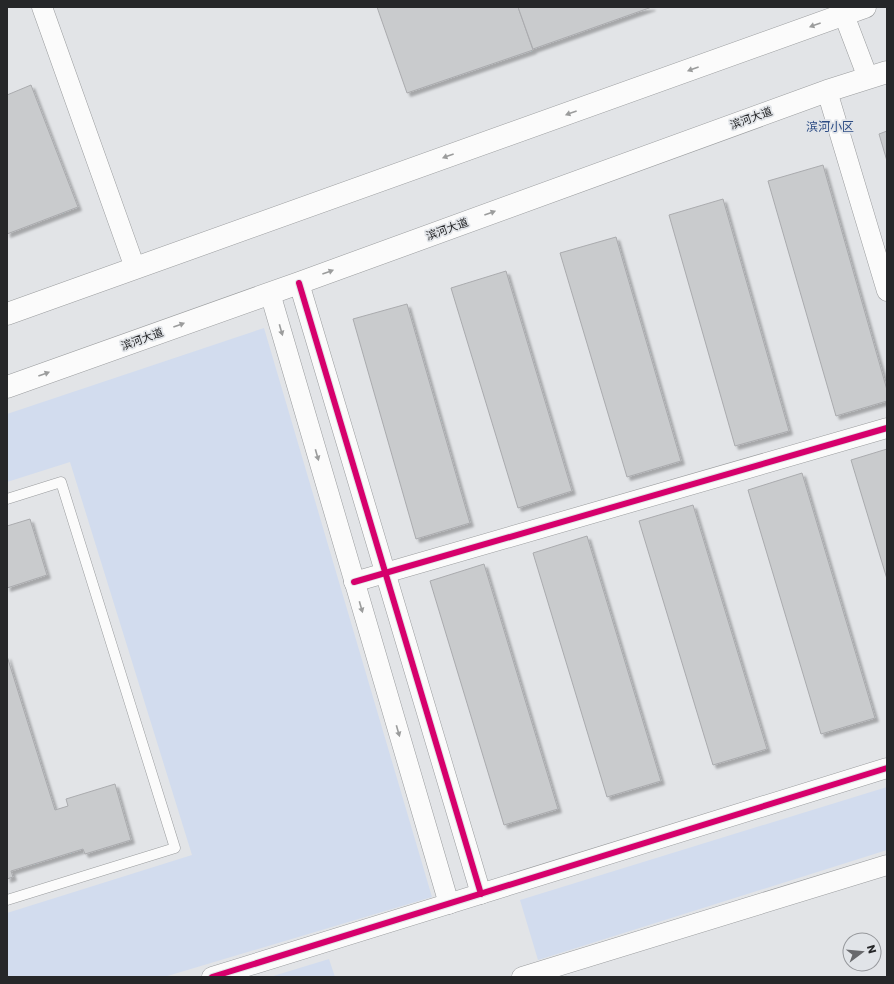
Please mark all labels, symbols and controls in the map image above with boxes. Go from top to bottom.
one-way arrow [809,22,821,28]
one-way arrow [687,66,699,72]
street label: 滨河大道 [728,103,774,133]
one-way arrow [564,110,576,116]
district label: 滨河小区 [806,118,854,135]
one-way arrow [442,154,454,160]
one-way arrow [484,210,496,216]
street label: 滨河大道 [424,214,470,244]
one-way arrow [322,269,334,275]
one-way arrow [174,322,186,328]
street label: 滨河大道 [119,324,165,354]
one-way arrow [278,324,284,337]
one-way arrow [38,370,50,376]
one-way arrow [314,449,320,461]
one-way arrow [358,601,364,613]
one-way arrow [395,726,401,738]
north arrow [842,932,882,972]
text: N [863,943,880,955]

